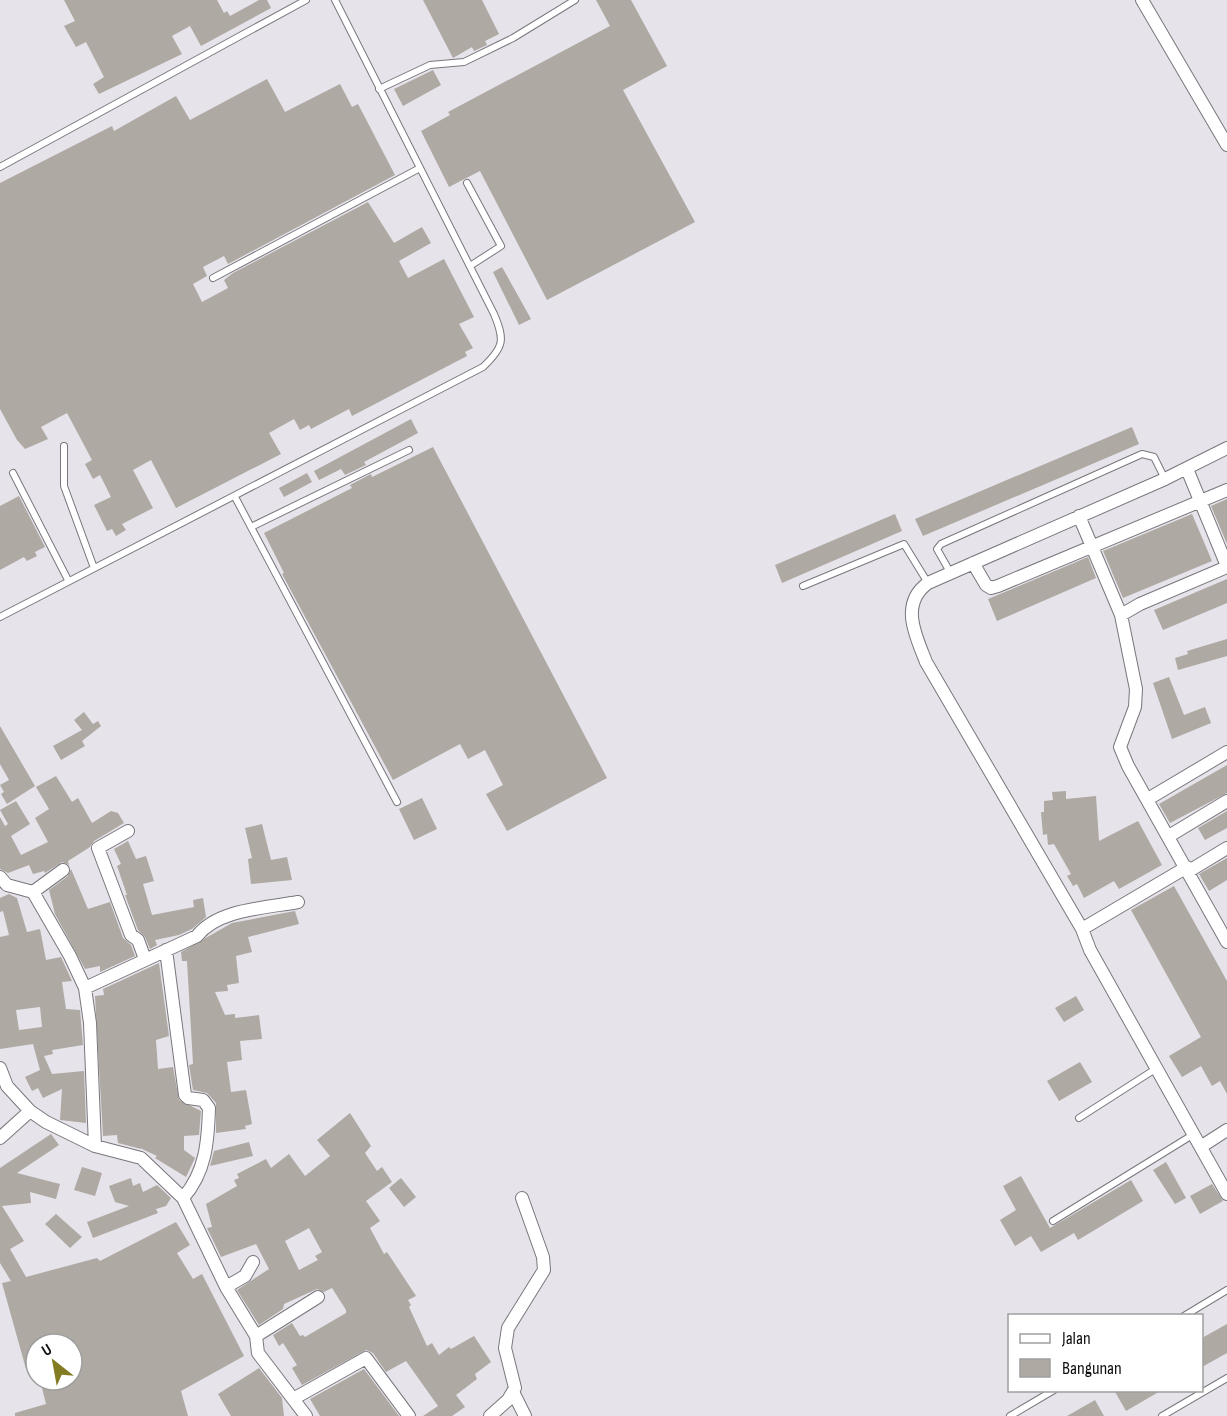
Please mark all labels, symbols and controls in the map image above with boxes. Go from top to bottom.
legend [1008,1314,1203,1392]
text: Jalan [1061,1328,1091,1349]
north arrow [24,1332,84,1392]
text: U [39,1340,56,1361]
text: Bangunan [1062,1358,1122,1379]

